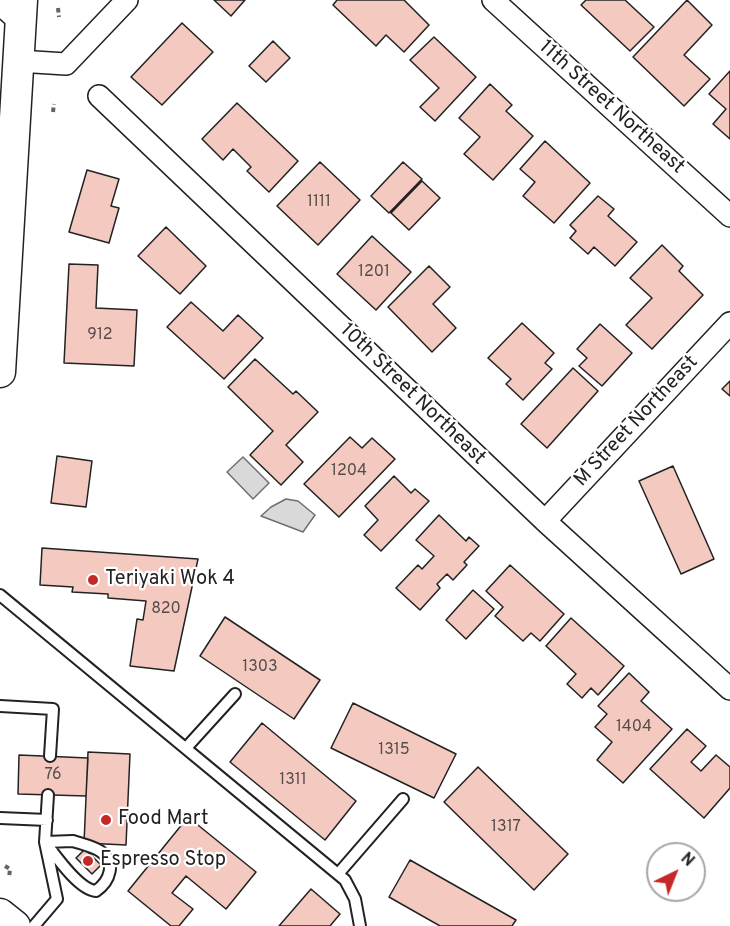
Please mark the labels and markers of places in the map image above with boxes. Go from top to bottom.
place label: Teriyaki Wok 4 [105,568,235,592]
marker: Teriyaki Wok 4 [86,573,100,587]
place label: Food Mart [118,808,208,832]
marker: Food Mart [99,813,113,827]
place label: Espresso Stop [100,849,226,873]
marker: Espresso Stop [81,854,95,868]

